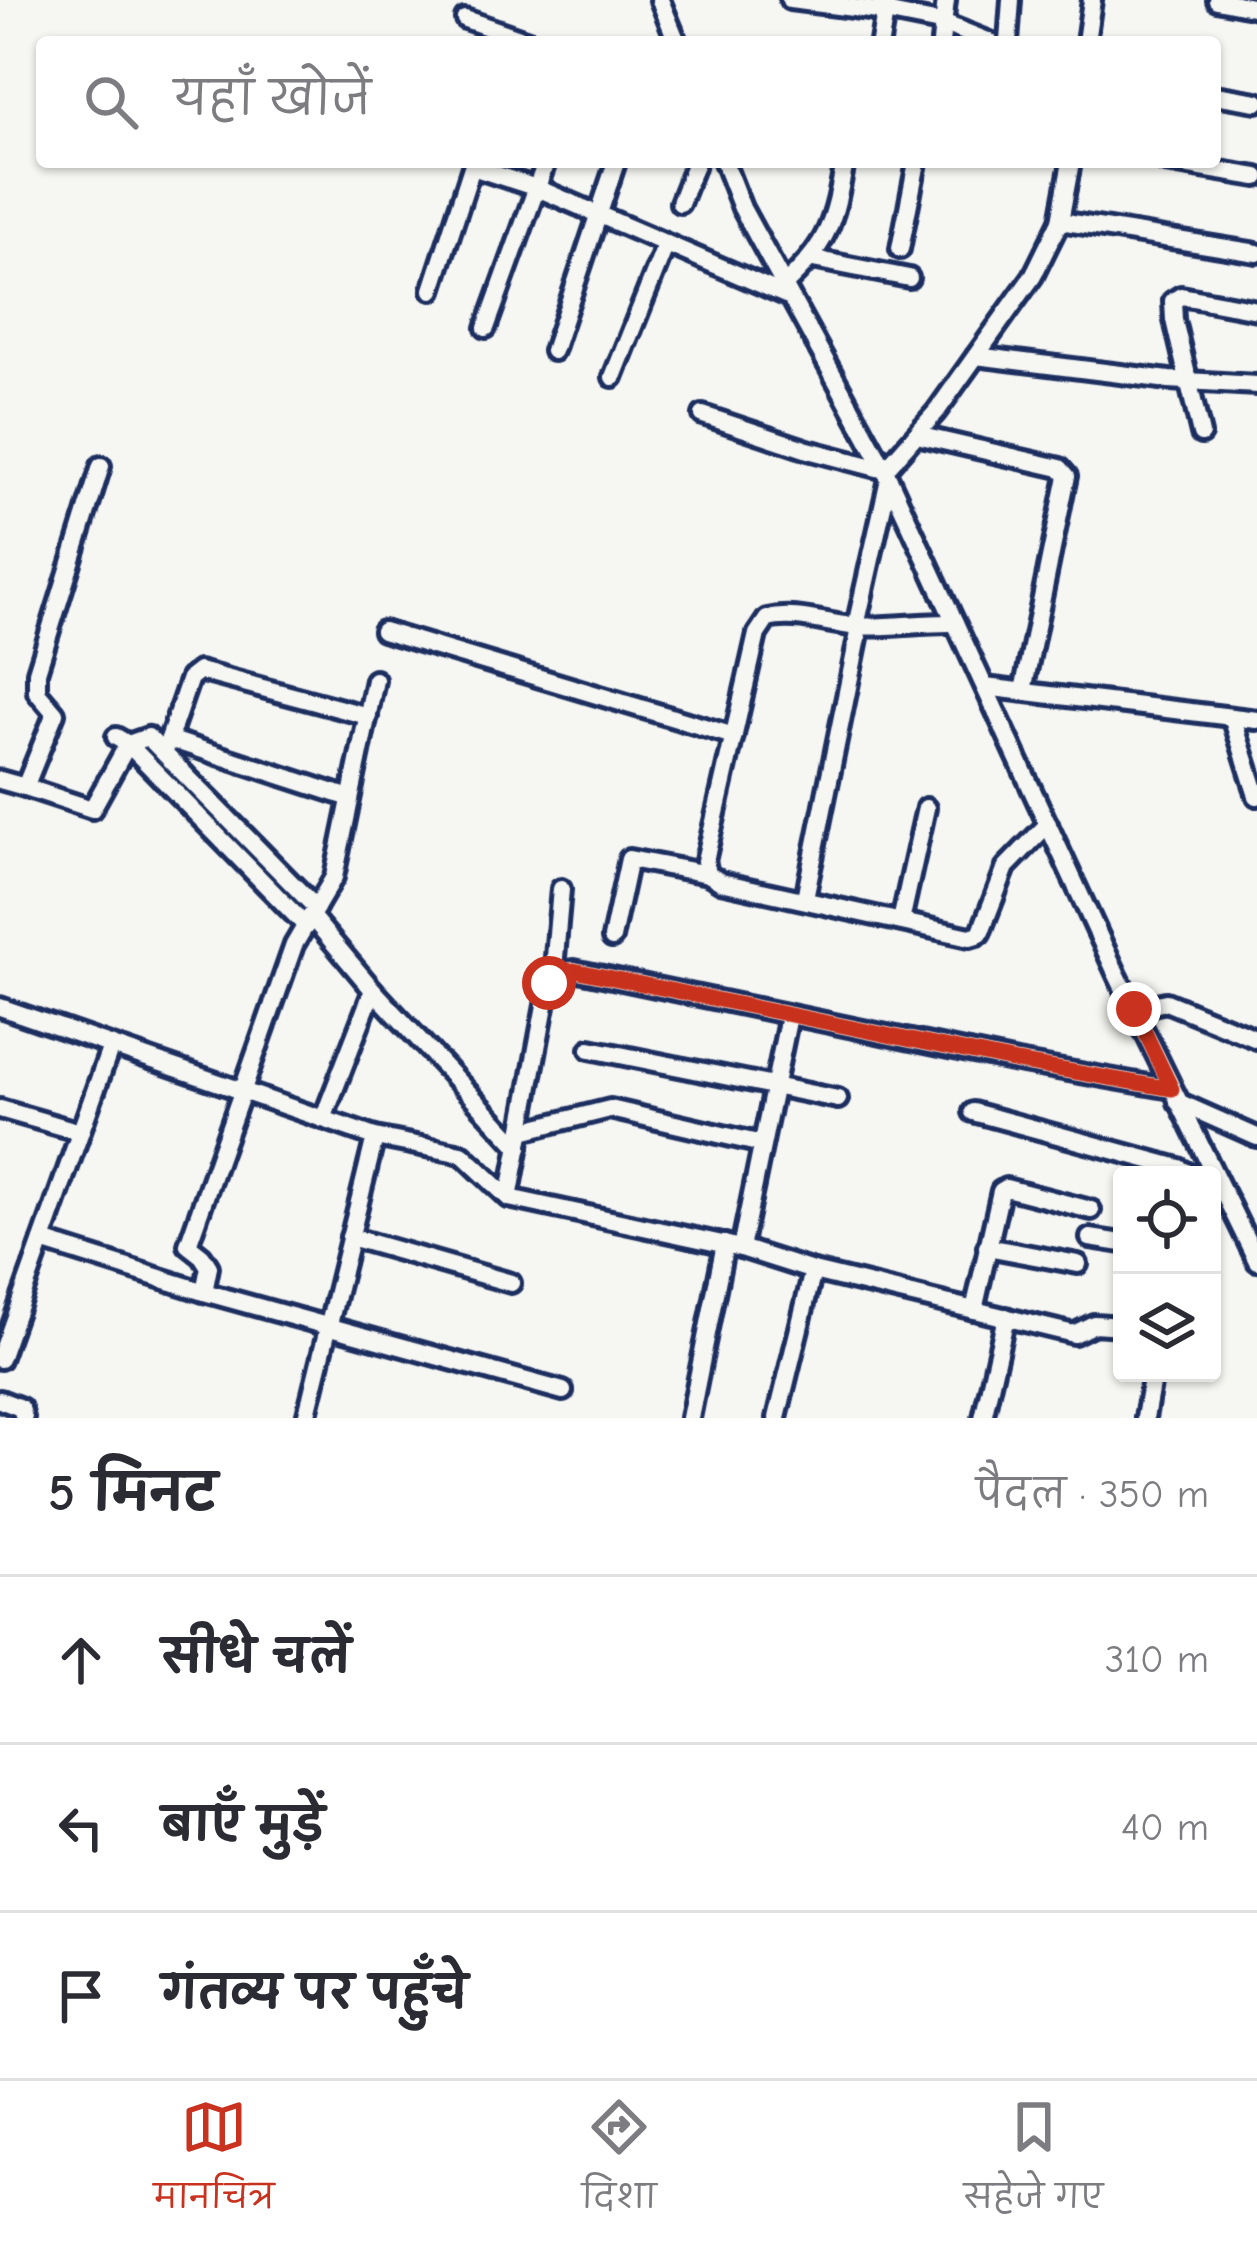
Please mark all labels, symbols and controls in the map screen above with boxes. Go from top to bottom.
search box [36,36,1221,168]
icon: search [78,69,144,135]
text: यहाँ खोजें [174,73,371,125]
route start [522,956,576,1010]
route end [1107,982,1161,1036]
map controls [1113,1166,1221,1382]
button: locate [1113,1166,1221,1274]
button: layers [1113,1274,1221,1382]
text: 5 मिनट [48,1464,217,1523]
text: पैदल · 350 m [976,1472,1209,1517]
icon: ahead [48,1627,114,1693]
text: सीधे चलें [162,1631,351,1683]
text: 310 m [1105,1637,1209,1682]
icon: left [48,1795,114,1861]
text: बाएँ मुड़ें [162,1799,325,1851]
text: 40 m [1121,1805,1209,1850]
icon: arrive [48,1963,114,2029]
text: गंतव्य पर पहुँचे [162,1967,468,2019]
tab: मानचित्र [154,2094,275,2233]
tab: दिशा [582,2094,657,2233]
tab: सहेजे गए [964,2094,1103,2233]

